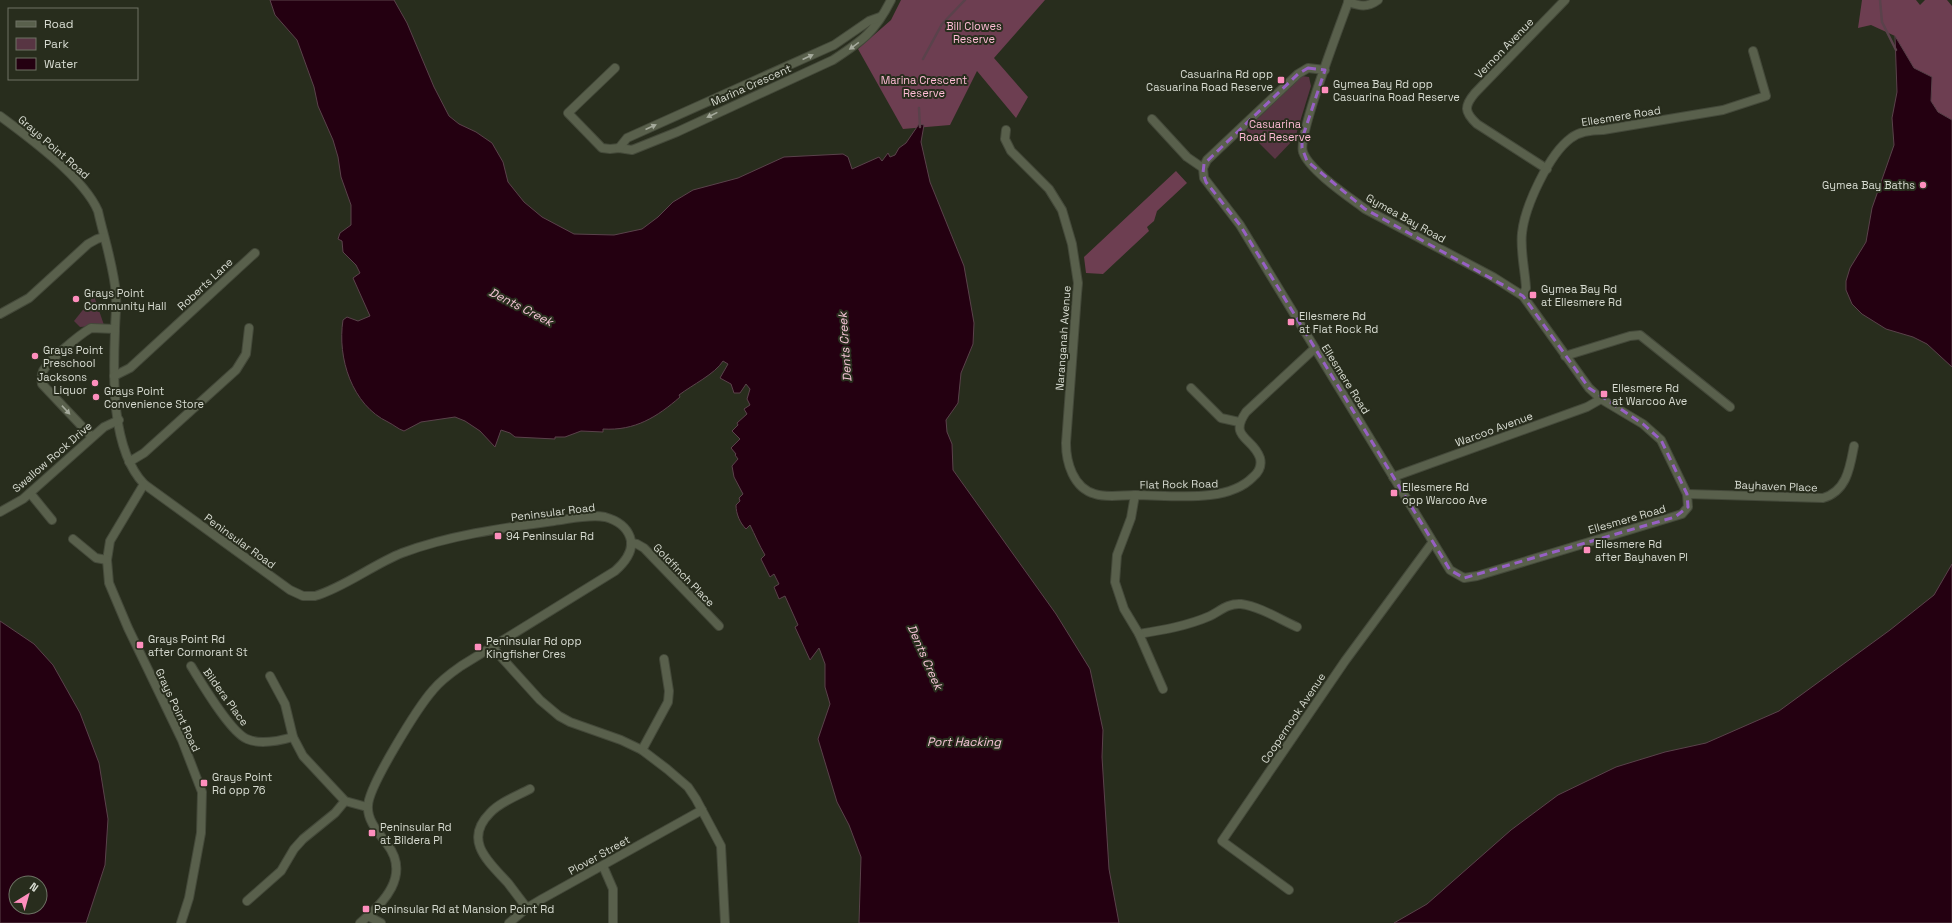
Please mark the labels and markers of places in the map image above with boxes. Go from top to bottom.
place label: Casuarina Rd opp Casuarina Road Reserve [1146,67,1273,94]
marker: Casuarina Rd opp Casuarina Road Reserve [1276,75,1286,85]
place label: Gymea Bay Rd opp Casuarina Road Reserve [1333,77,1460,104]
marker: Gymea Bay Rd opp Casuarina Road Reserve [1320,85,1330,95]
place label: Gymea Bay Baths [1822,178,1915,192]
marker: Gymea Bay Baths [1918,180,1928,190]
place label: Gymea Bay Rd at Ellesmere Rd [1541,282,1622,309]
place label: Grays Point Community Hall [84,286,166,313]
marker: Gymea Bay Rd at Ellesmere Rd [1528,290,1538,300]
marker: Grays Point Community Hall [71,294,81,304]
place label: Ellesmere Rd at Flat Rock Rd [1299,309,1378,336]
marker: Ellesmere Rd at Flat Rock Rd [1286,317,1296,327]
place label: Grays Point Preschool [43,343,103,370]
marker: Grays Point Preschool [30,351,40,361]
place label: Jacksons Liquor [37,370,87,397]
marker: Jacksons Liquor [90,378,100,388]
place label: Ellesmere Rd at Warcoo Ave [1612,381,1687,408]
place label: Grays Point Convenience Store [104,384,204,411]
marker: Ellesmere Rd at Warcoo Ave [1599,389,1609,399]
marker: Grays Point Convenience Store [91,392,101,402]
place label: Ellesmere Rd opp Warcoo Ave [1402,480,1487,507]
marker: Ellesmere Rd opp Warcoo Ave [1389,488,1399,498]
place label: 94 Peninsular Rd [506,529,594,543]
marker: 94 Peninsular Rd [493,531,503,541]
place label: Ellesmere Rd after Bayhaven Pl [1595,537,1688,564]
marker: Ellesmere Rd after Bayhaven Pl [1582,545,1592,555]
place label: Grays Point Rd after Cormorant St [148,632,248,659]
place label: Peninsular Rd opp Kingfisher Cres [486,634,581,661]
marker: Grays Point Rd after Cormorant St [135,640,145,650]
marker: Peninsular Rd opp Kingfisher Cres [473,642,483,652]
place label: Grays Point Rd opp 76 [212,770,272,797]
marker: Grays Point Rd opp 76 [199,778,209,788]
place label: Peninsular Rd at Bildera Pl [380,820,452,847]
marker: Peninsular Rd at Bildera Pl [367,828,377,838]
place label: Peninsular Rd at Mansion Point Rd [374,902,554,916]
marker: Peninsular Rd at Mansion Point Rd [361,904,371,914]

